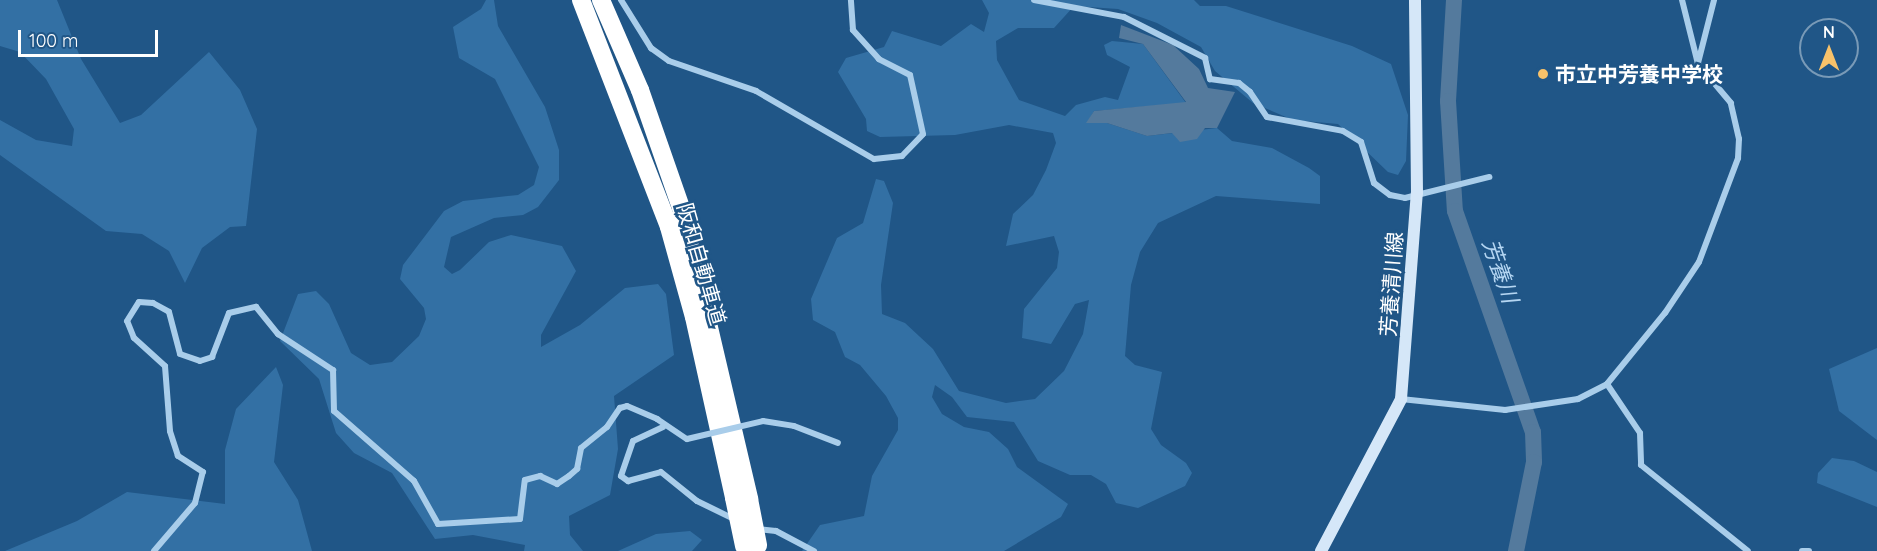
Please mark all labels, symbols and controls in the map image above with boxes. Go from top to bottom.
scale bar [21,18,160,56]
north arrow [1799,18,1859,78]
text: N [1823,22,1835,42]
text: 100 m [29,29,78,52]
place label: 市立中芳養中学校 [1555,61,1723,87]
marker: 市立中芳養中学校 [1536,67,1550,81]
street label: 阪和自動車道 [673,200,731,328]
street label: 芳養清川線 [1375,231,1407,337]
water label: 芳養川 [1477,236,1523,306]

